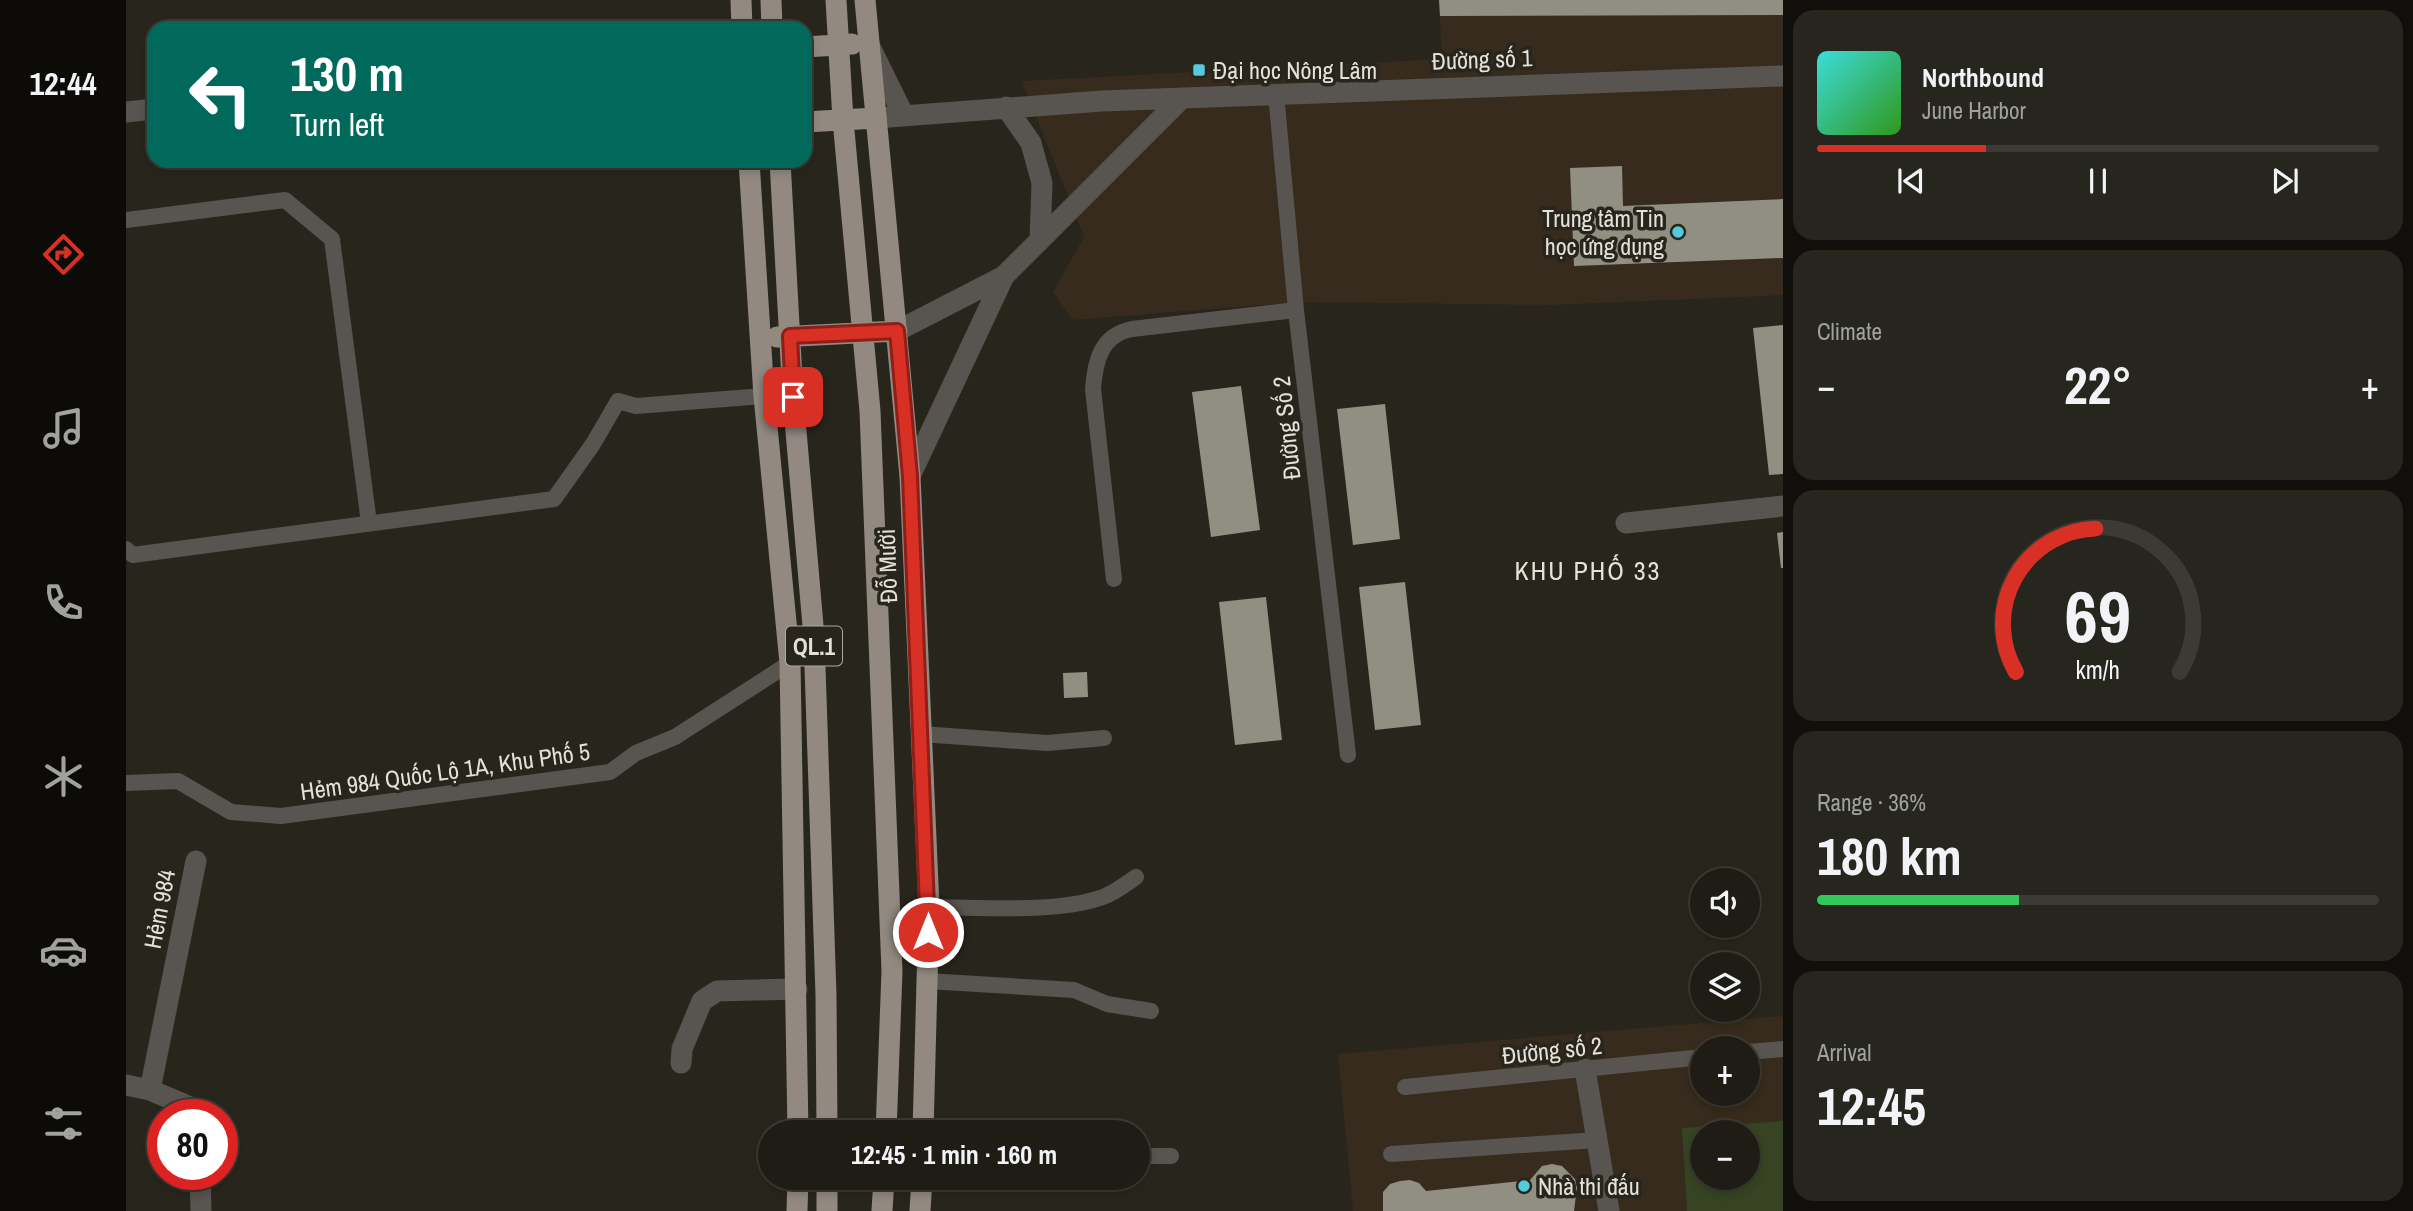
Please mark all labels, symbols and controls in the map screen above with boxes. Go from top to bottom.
text: 130 m [290,40,404,106]
street label: Đường số 1 [1431,41,1533,77]
icon: left [175,49,266,140]
place label: Đại học Nông Lâm [1213,54,1377,86]
text: Northbound [1922,60,2044,95]
text: 12:44 [29,62,97,105]
marker: Đại học Nông Lâm [1191,62,1207,78]
text: June Harbor [1922,95,2026,126]
text: Turn left [290,103,384,146]
icon: previous [1892,162,1930,200]
icon: pause [2079,162,2117,200]
icon: next [2266,162,2304,200]
place label: Trung tâm Tin học ứng dụng [1542,202,1664,262]
marker: Trung tâm Tin học ứng dụng [1670,224,1686,240]
icon: directions [39,230,88,279]
text: Climate [1817,316,1882,347]
text: 22° [2064,350,2132,420]
text: − [1817,360,1835,411]
text: + [2361,360,2379,411]
pin [763,367,823,427]
street label: Đường Số 2 [1265,375,1307,481]
icon: arrive [774,378,812,416]
icon: music [39,404,88,453]
street label: Đỗ Mười [870,528,904,604]
district label: KHU PHỐ 33 [1515,553,1661,588]
text: 69 [2065,567,2131,665]
icon: phone [39,578,88,627]
road number: QL.1 [786,626,842,666]
text: km/h [2076,652,2120,686]
street label: Hẻm 984 Quốc Lộ 1A, Khu Phố 5 [298,735,592,807]
icon: climate [39,752,88,801]
text: Range · 36% [1817,787,1926,818]
text: 180 km [1817,821,1962,891]
street label: Hẻm 984 [136,867,182,951]
map controls [1690,868,1760,1190]
button: sound [1690,868,1760,938]
position arrow [891,895,965,969]
icon: car [39,926,88,975]
button: layers [1690,952,1760,1022]
street label: Đường số 2 [1500,1029,1604,1071]
button: + [1690,1036,1760,1106]
text: Arrival [1817,1037,1872,1068]
text: 12:45 [1817,1071,1926,1141]
icon: filters [39,1099,88,1148]
speed limit sign: 80 [147,1099,238,1190]
button: − [1690,1120,1760,1190]
text: 12:45 · 1 min · 160 m [851,1137,1057,1172]
place label: Nhà thi đấu [1538,1170,1640,1202]
marker: Nhà thi đấu [1516,1178,1532,1194]

